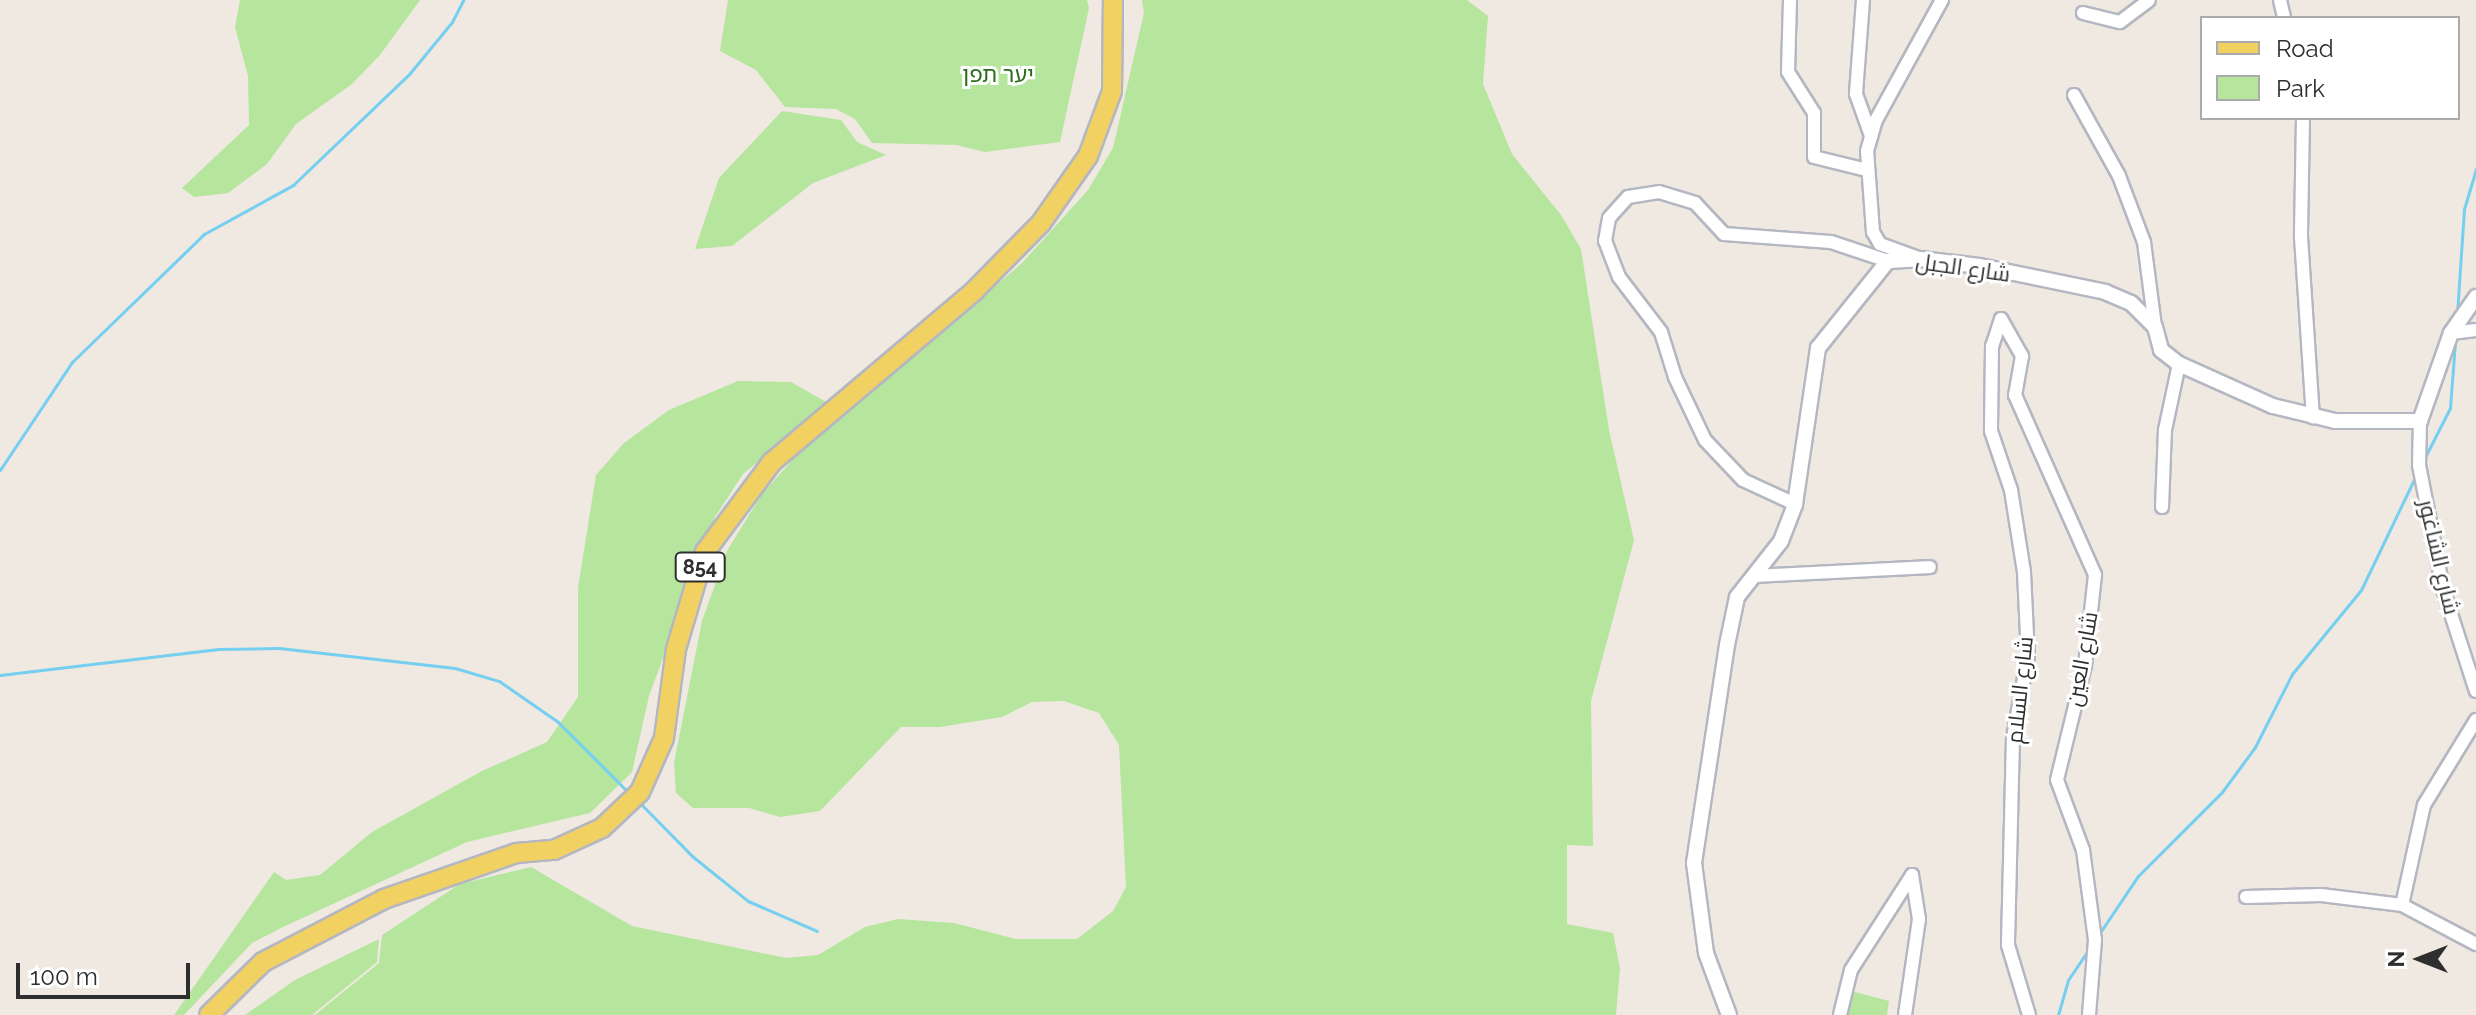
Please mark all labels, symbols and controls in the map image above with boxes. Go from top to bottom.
legend [2200,16,2460,120]
text: Road [2276,34,2334,63]
park label: יער תפן [962,62,1034,88]
text: Park [2276,74,2325,103]
street label: شارع الجبل [1914,248,2012,288]
street label: شارع الشاغور [2413,497,2465,617]
road number: 854 [674,551,726,583]
street label: شارع العين [2061,609,2103,709]
street label: شارع السلام [2001,635,2039,745]
north arrow [2380,919,2460,999]
scale bar [20,947,194,997]
text: N [2383,951,2409,967]
text: 100 m [30,962,98,991]

